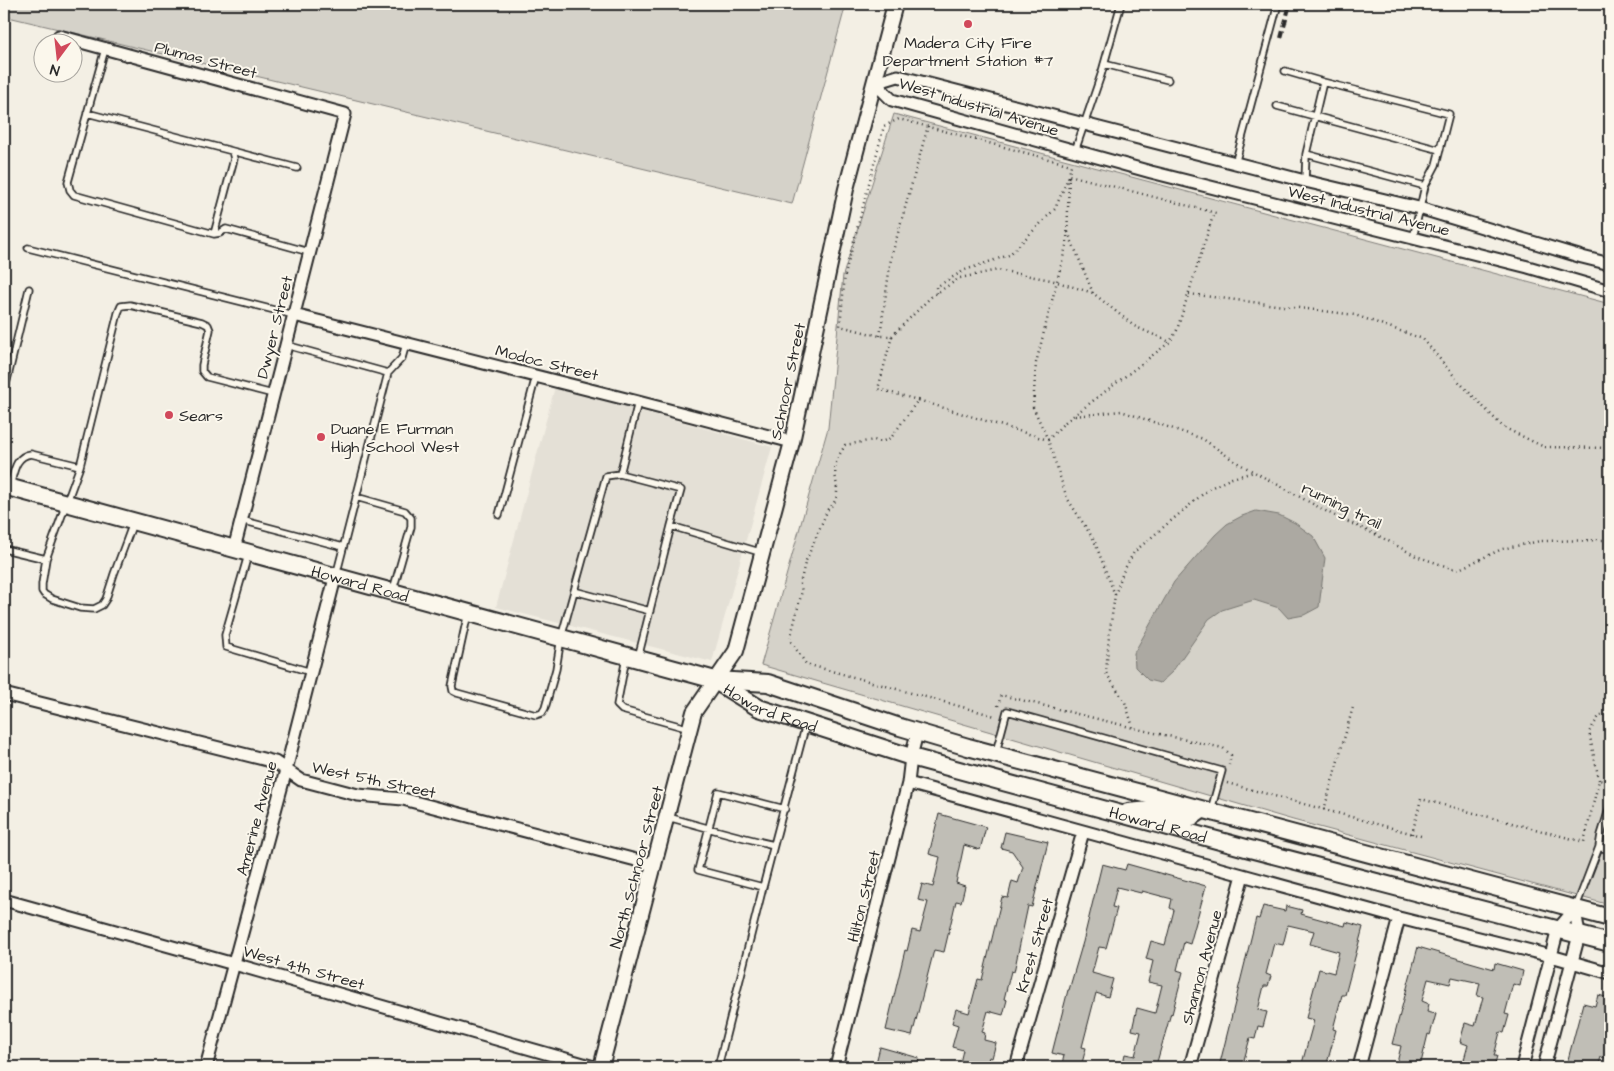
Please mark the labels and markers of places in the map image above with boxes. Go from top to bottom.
marker: Madera City Fire Department Station #7 [962,18,974,30]
place label: Madera City Fire Department Station #7 [883,32,1053,72]
place label: Sears [179,405,223,427]
marker: Sears [163,409,175,421]
place label: Duane E Furman High School West [331,418,460,459]
marker: Duane E Furman High School West [315,431,327,443]

